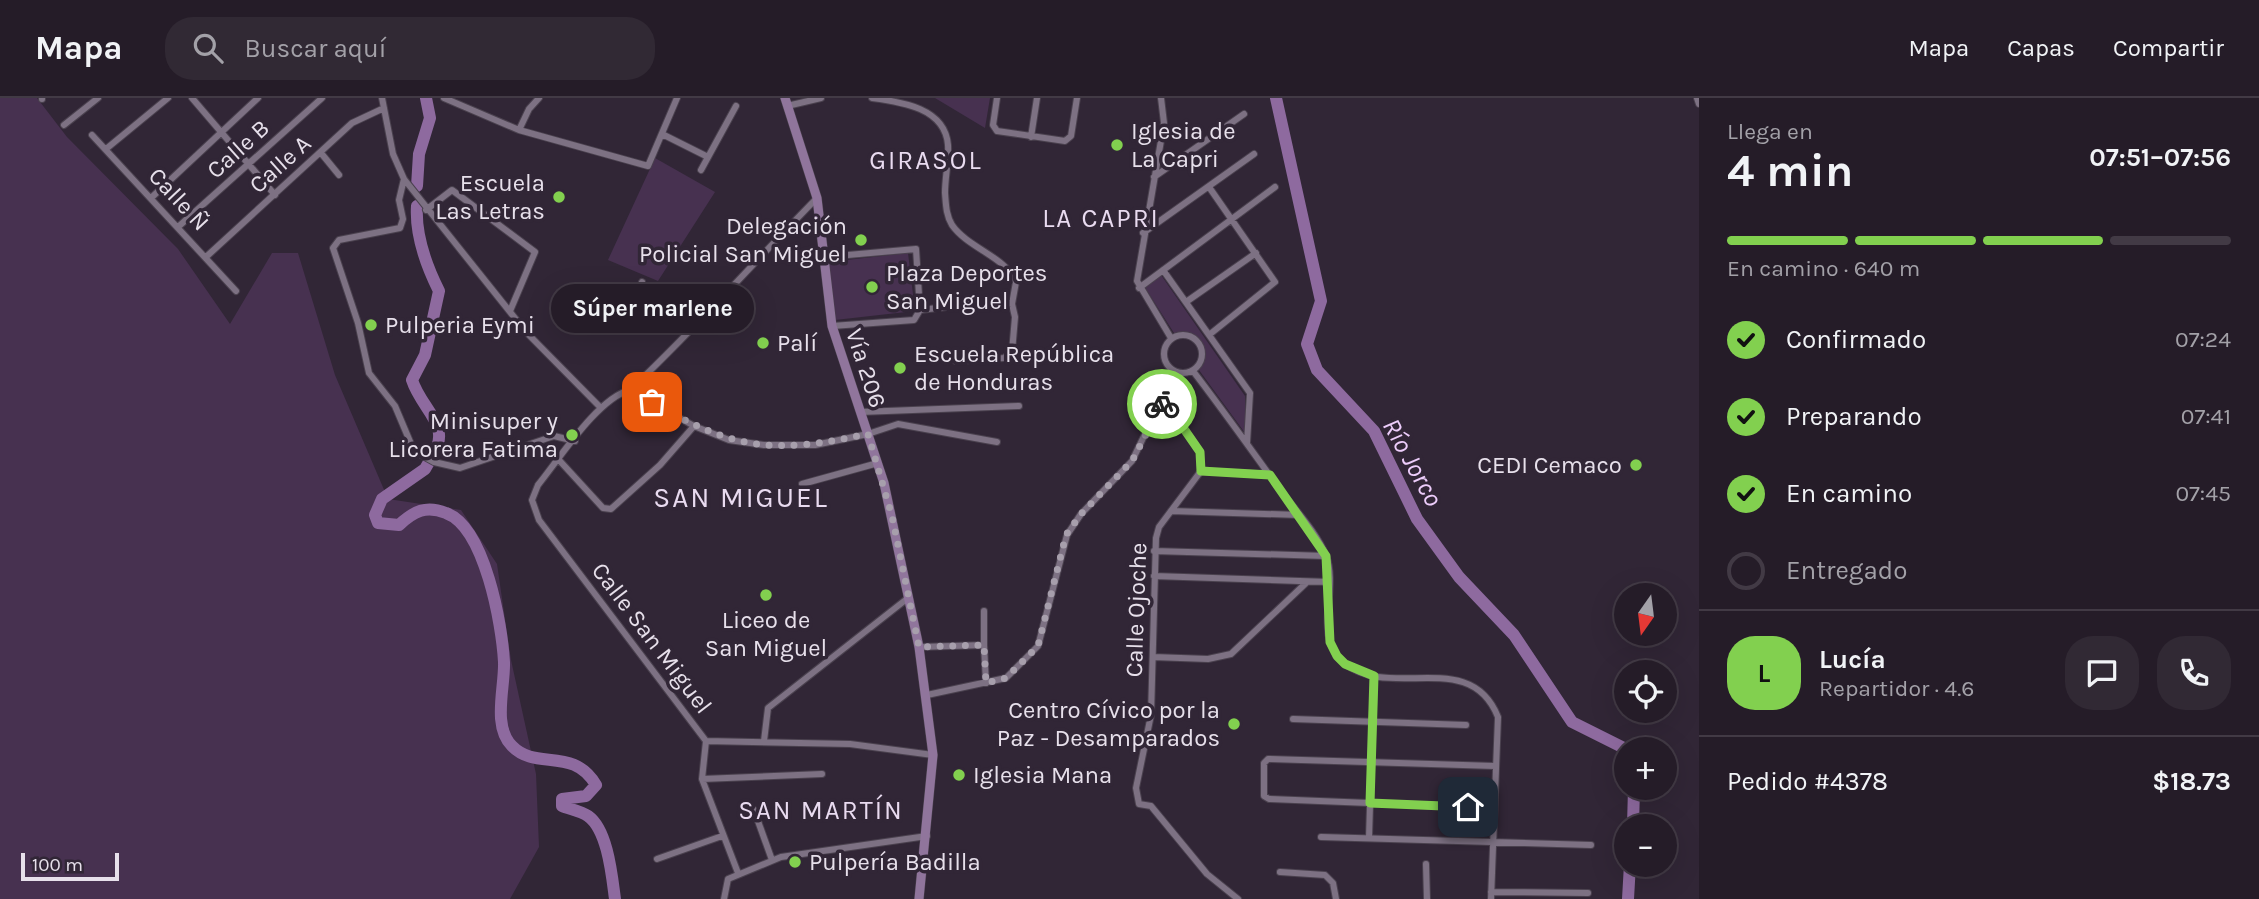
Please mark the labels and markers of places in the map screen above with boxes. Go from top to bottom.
place label: Iglesia de La Capri [1131,117,1236,173]
marker: Iglesia de La Capri [1109,137,1125,153]
place label: Escuela Las Letras [435,169,545,225]
marker: Escuela Las Letras [551,189,567,205]
place label: Delegación Policial San Miguel [639,212,847,268]
marker: Delegación Policial San Miguel [853,232,869,248]
place label: Plaza Deportes San Miguel [886,259,1047,315]
marker: Plaza Deportes San Miguel [864,279,880,295]
callout: Súper marlene [550,283,754,332]
place label: Pulperia Eymi [385,311,535,339]
marker: Pulperia Eymi [363,317,379,333]
place label: Palí [777,329,818,357]
marker: Palí [755,335,771,351]
place label: Escuela República de Honduras [914,340,1114,396]
marker: Escuela República de Honduras [892,360,908,376]
pin [622,372,682,432]
place label: Minisuper y Licorera Fatima [388,407,558,463]
marker: Minisuper y Licorera Fatima [564,427,580,443]
place label: CEDI Cemaco [1477,451,1622,479]
marker: CEDI Cemaco [1628,457,1644,473]
marker: Liceo de San Miguel [758,587,774,603]
place label: Liceo de San Miguel [705,606,827,662]
place label: Centro Cívico por la Paz - Desamparados [997,696,1220,752]
marker: Centro Cívico por la Paz - Desamparados [1226,716,1242,732]
place label: Iglesia Mana [973,761,1112,789]
marker: Iglesia Mana [951,767,967,783]
pin [1438,777,1498,837]
place label: Pulpería Badilla [809,848,981,876]
marker: Pulpería Badilla [787,854,803,870]

